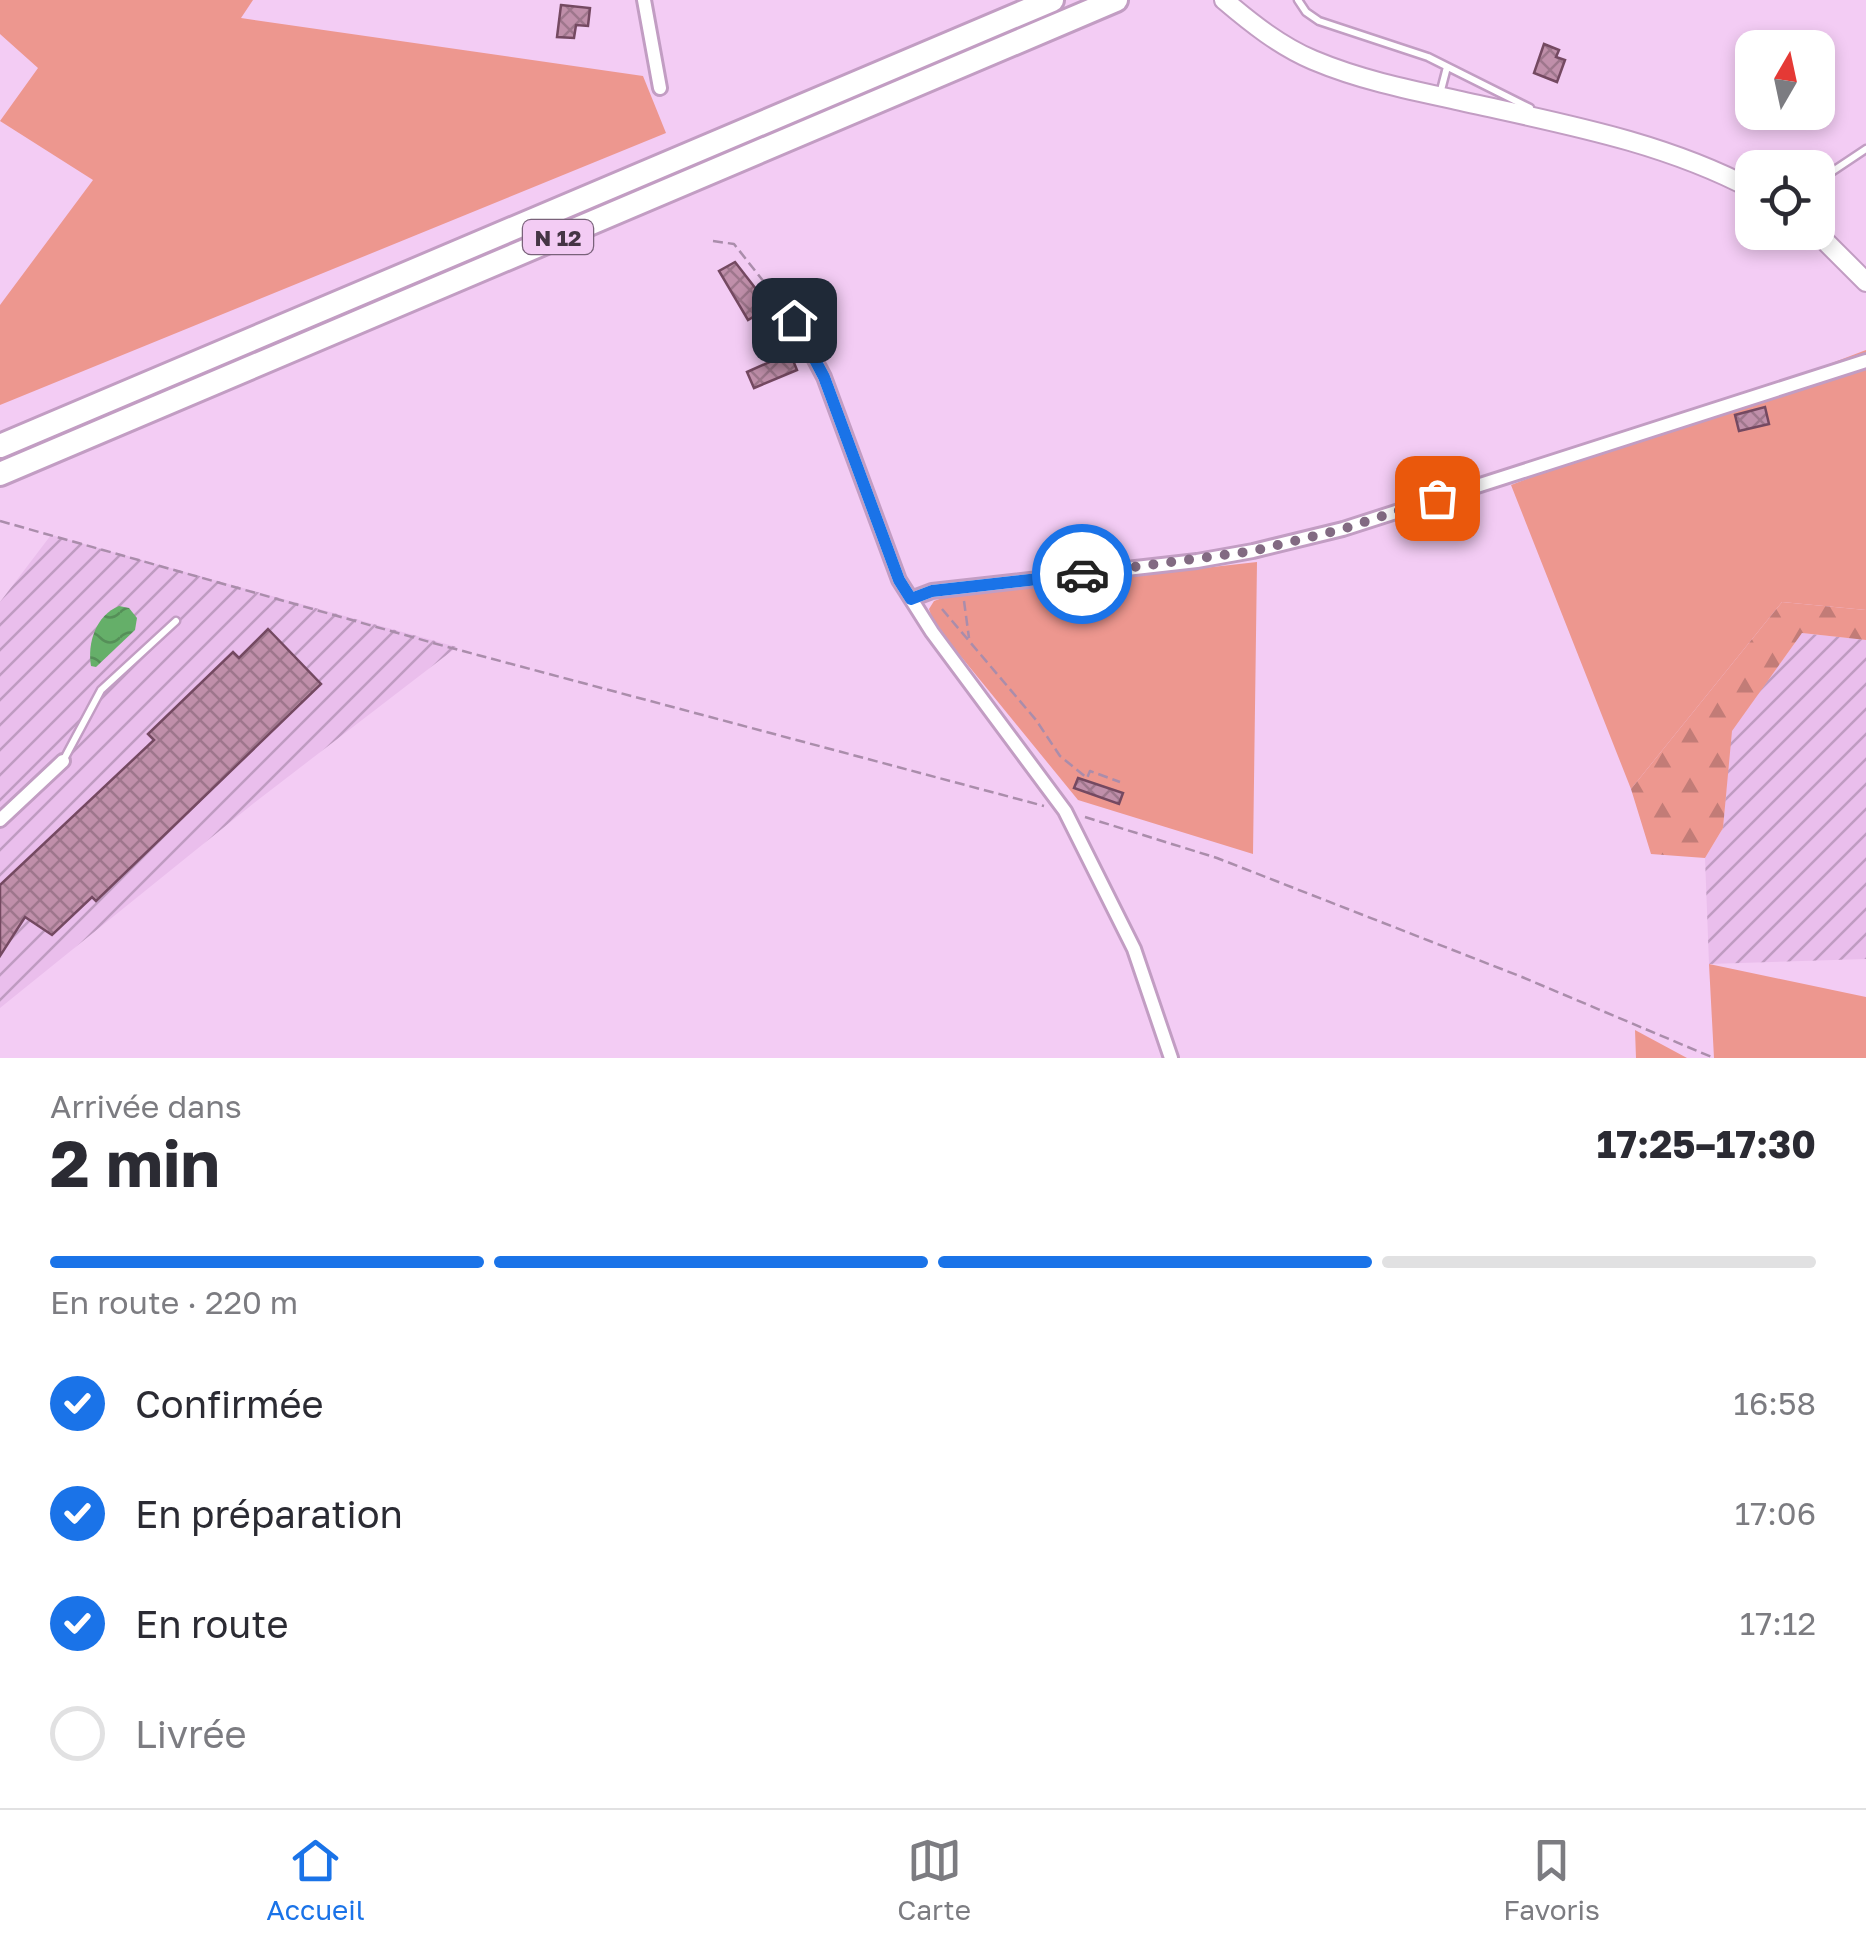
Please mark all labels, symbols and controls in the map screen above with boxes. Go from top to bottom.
north arrow [1735,30,1835,130]
map controls [1735,30,1835,250]
button: locate [1735,150,1835,250]
road number: N 12 [523,220,593,254]
pin [752,278,837,363]
icon: home [767,293,822,348]
pin [1395,456,1480,541]
icon: bag [1410,471,1465,526]
courier [1032,524,1132,624]
icon: car [1055,547,1110,602]
text: Arrivée dans [50,1087,242,1125]
text: 17:25–17:30 [1597,1121,1816,1166]
text: 2 min [50,1123,220,1201]
text: En route · 220 m [50,1283,298,1321]
icon: check [50,1376,105,1431]
text: Confirmée [135,1381,324,1426]
text: 16:58 [1733,1384,1816,1422]
icon: check [50,1486,105,1541]
text: En préparation [135,1491,403,1536]
text: 17:06 [1735,1494,1816,1532]
icon: check [50,1596,105,1651]
text: En route [135,1601,289,1646]
text: 17:12 [1740,1604,1816,1642]
text: Livrée [135,1711,247,1756]
tab: Accueil [266,1833,365,1926]
tab: Carte [897,1833,971,1926]
tab: Favoris [1503,1833,1600,1926]

